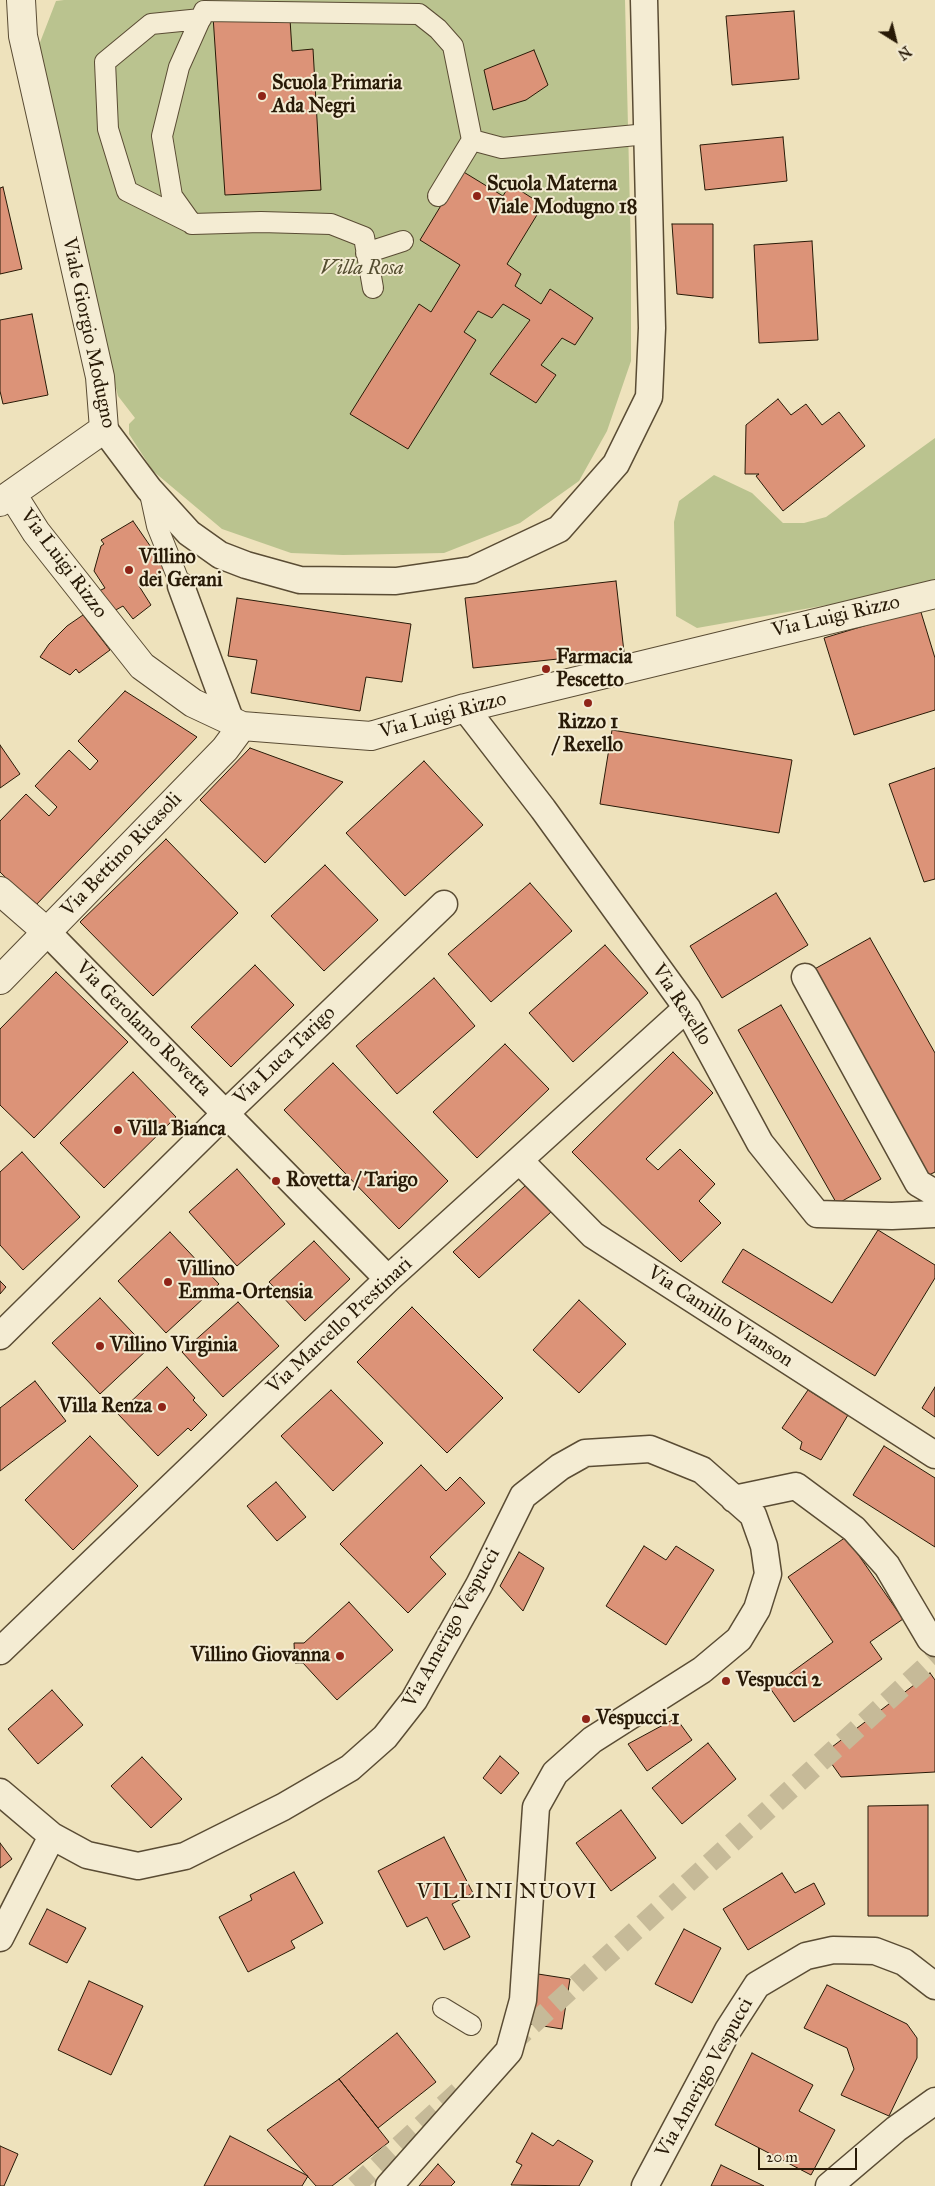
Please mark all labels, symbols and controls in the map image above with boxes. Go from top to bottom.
north arrow [870,15,920,65]
text: N [894,42,914,63]
place label: Scuola Primaria Ada Negri [272,72,402,119]
marker: Scuola Primaria Ada Negri [256,90,268,102]
place label: Scuola Materna Viale Modugno 18 [487,173,637,220]
marker: Scuola Materna Viale Modugno 18 [471,190,483,202]
street label: Viale Giorgio Modugno [56,235,120,431]
park label: Villa Rosa [320,257,404,281]
street label: Via Luigi Rizzo [14,505,112,623]
place label: Villino dei Gerani [139,546,222,593]
marker: Villino dei Gerani [123,564,135,576]
street label: Via Luigi Rizzo [770,591,902,643]
place label: Farmacia Pescetto [556,646,632,693]
marker: Farmacia Pescetto [540,663,552,675]
street label: Via Luigi Rizzo [377,688,509,744]
marker: Rizzo 1 / Rexello [582,697,594,709]
place label: Rizzo 1 / Rexello [553,711,623,758]
street label: Via Bettino Ricasoli [57,788,187,922]
street label: Via Gerolamo Rovetta [70,956,216,1102]
street label: Via Rexello [646,960,716,1050]
street label: Via Luca Tarigo [229,1001,341,1111]
place label: Villa Bianca [128,1118,226,1142]
marker: Villa Bianca [112,1124,124,1136]
place label: Rovetta / Tarigo [286,1169,418,1193]
marker: Rovetta / Tarigo [270,1175,282,1187]
street label: Via Marcello Prestinari [262,1252,418,1400]
place label: Villino Emma-Ortensia [178,1258,313,1305]
street label: Via Camillo Vianson [643,1261,797,1373]
marker: Villino Emma-Ortensia [162,1276,174,1288]
place label: Villino Virginia [110,1334,238,1358]
marker: Villino Virginia [94,1340,106,1352]
place label: Villa Renza [58,1395,152,1419]
marker: Villa Renza [156,1401,168,1413]
street label: Via Amerigo Vespucci [398,1544,506,1712]
place label: Villino Giovanna [191,1644,330,1668]
marker: Villino Giovanna [334,1650,346,1662]
place label: Vespucci 2 [736,1669,821,1693]
marker: Vespucci 2 [720,1675,732,1687]
place label: Vespucci 1 [596,1707,679,1731]
marker: Vespucci 1 [580,1713,592,1725]
district label: VILLINI NUOVI [415,1880,599,1906]
street label: Via Amerigo Vespucci [651,1994,759,2162]
scale bar [760,2138,859,2170]
text: 20 m [766,2148,798,2166]

